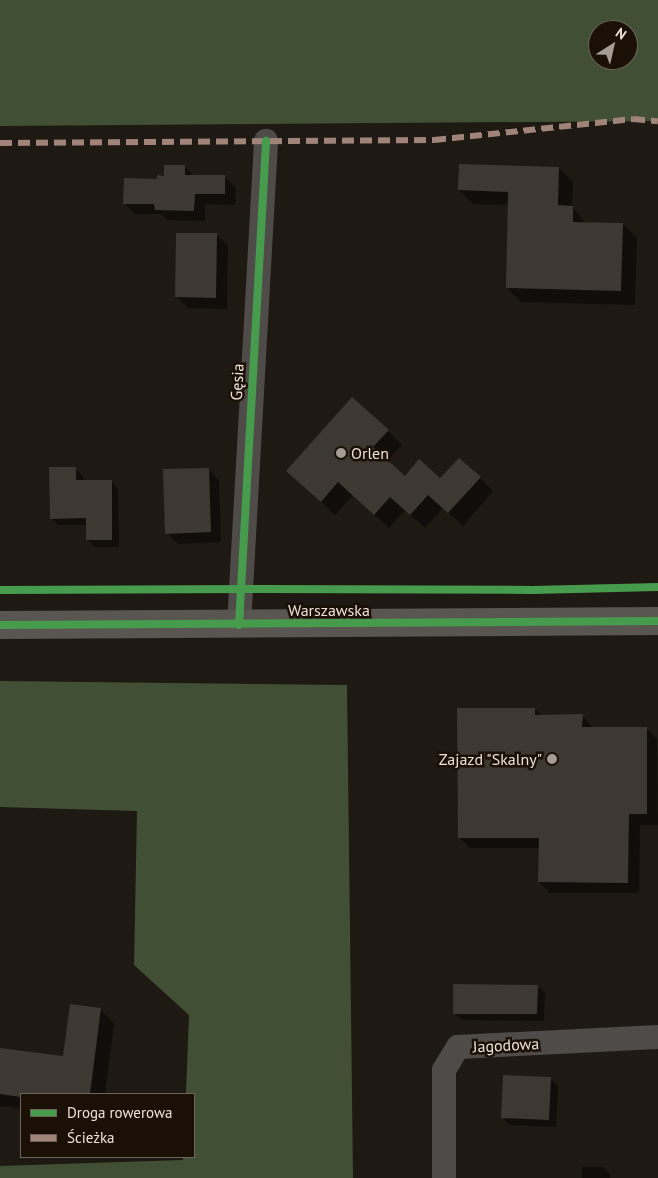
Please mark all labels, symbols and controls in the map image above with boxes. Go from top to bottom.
north arrow [588,20,638,70]
text: N [612,24,630,44]
street label: Gęsia [226,363,248,401]
place label: Orlen [351,443,389,463]
marker: Orlen [335,447,347,459]
street label: Warszawska [288,600,370,620]
place label: Zajazd "Skalny" [438,749,542,769]
marker: Zajazd "Skalny" [546,753,558,765]
street label: Jagodowa [472,1034,540,1056]
legend [20,1093,195,1158]
text: Droga rowerowa [67,1103,172,1122]
text: Ścieżka [67,1128,115,1147]

